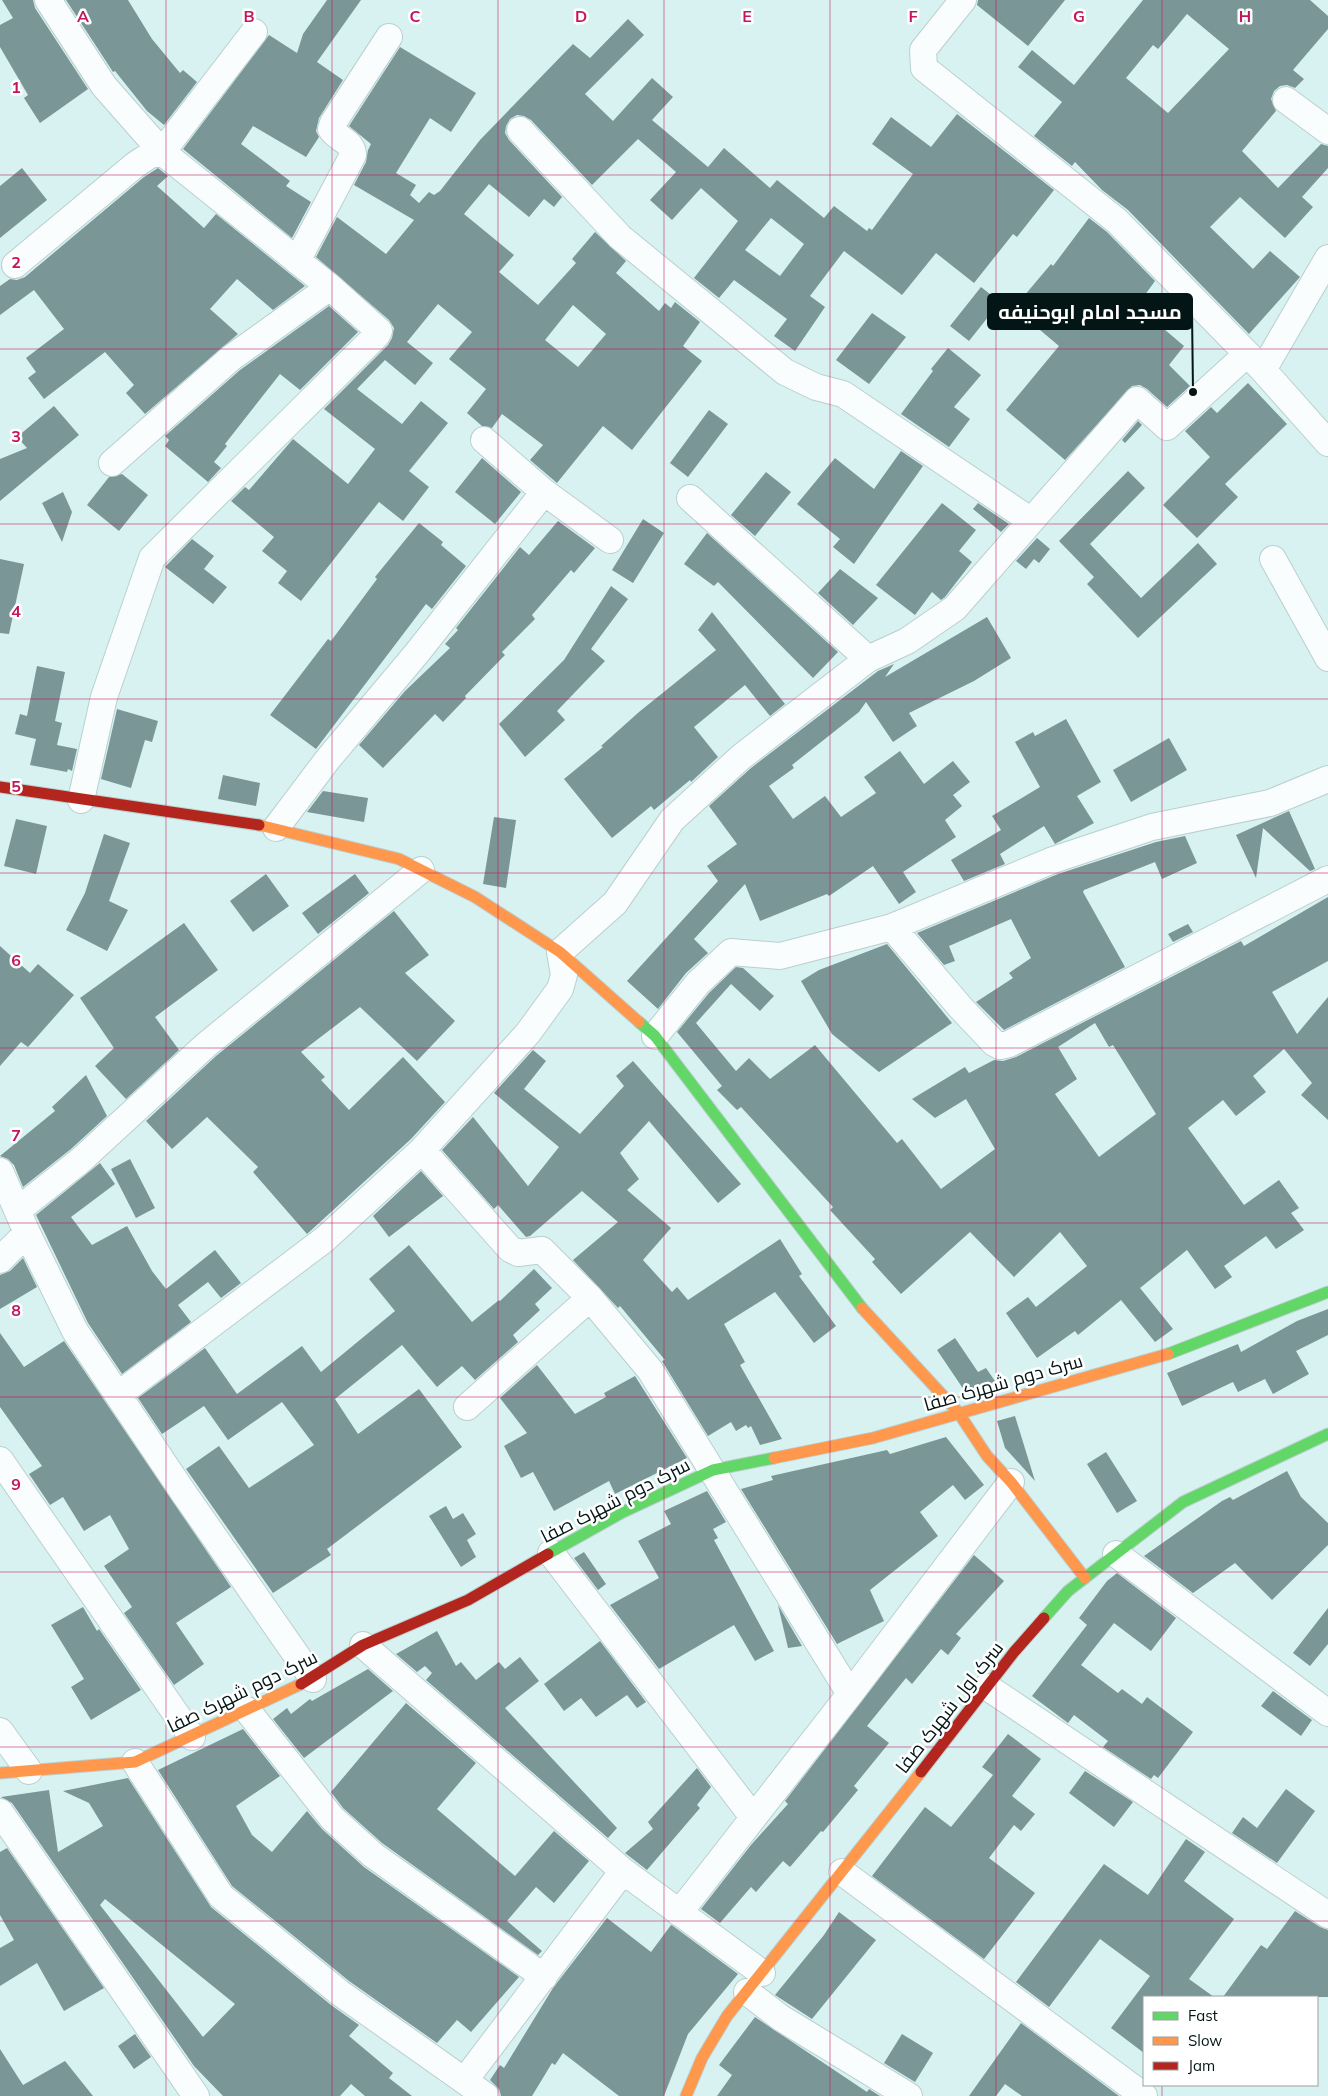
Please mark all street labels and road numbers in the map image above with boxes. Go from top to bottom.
street label: سرک دوم شهرک صفا [921,1348,1086,1418]
street label: سرک دوم شهرک صفا [536,1452,695,1550]
street label: سرک اول شهرک صفا [890,1636,1008,1778]
street label: سرک دوم شهرک صفا [163,1644,322,1740]

